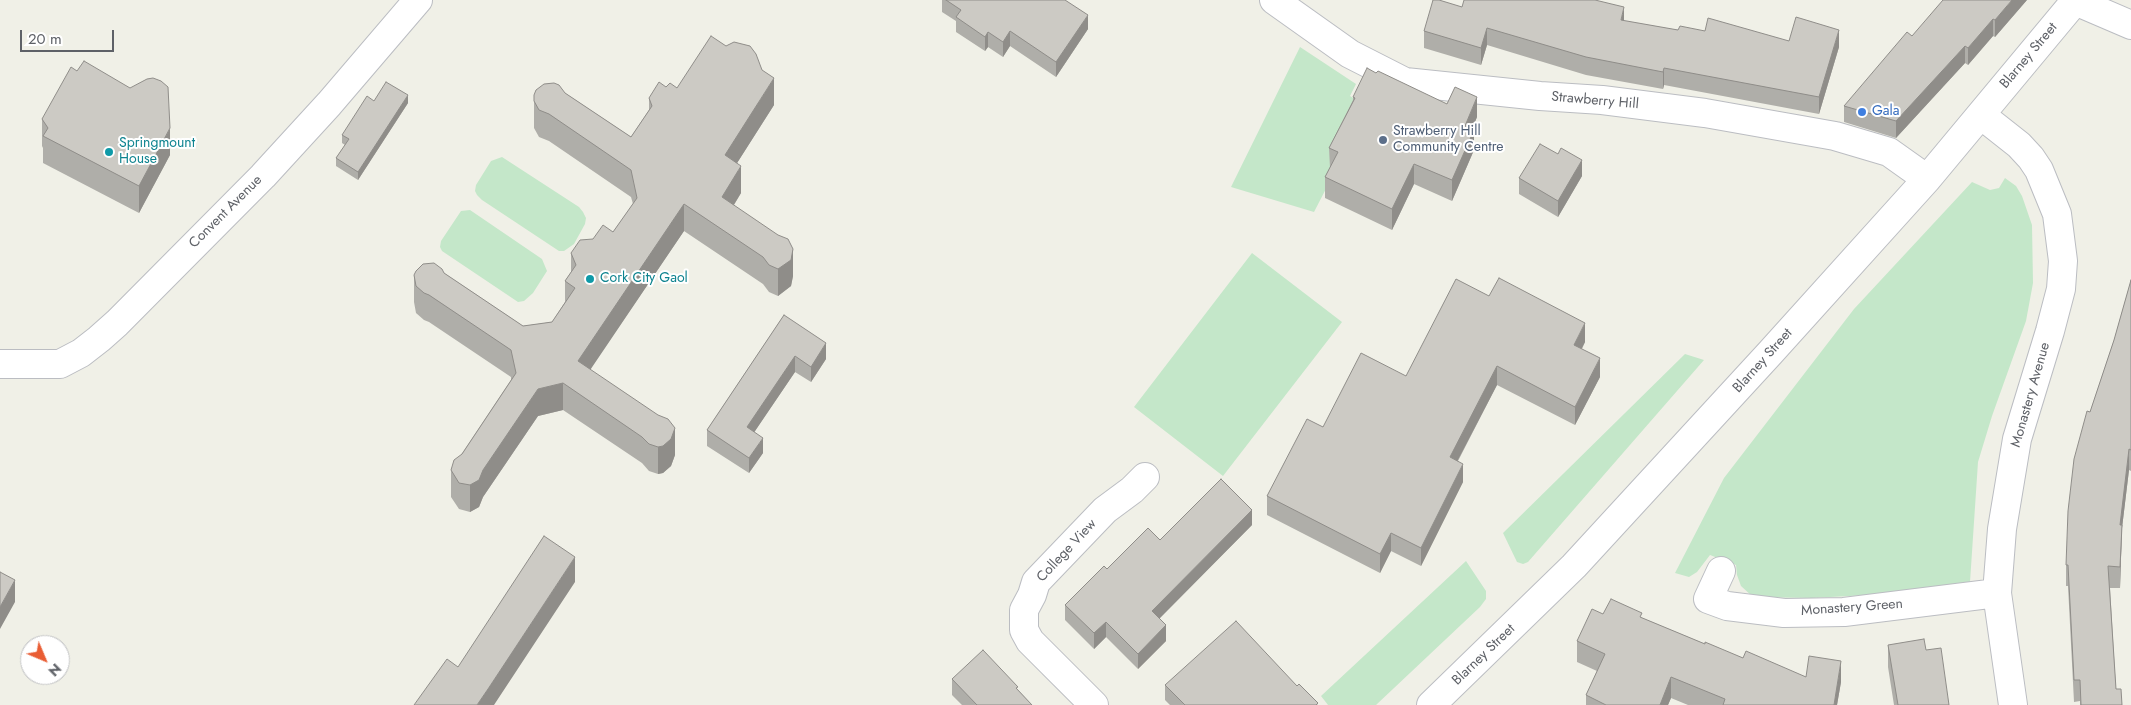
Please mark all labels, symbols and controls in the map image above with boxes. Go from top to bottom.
scale bar [22,20,116,52]
street label: Blarney Street [1997,20,2061,92]
text: 20 m [28,28,62,50]
street label: Strawberry Hill [1551,89,1639,113]
place label: Gala [1872,104,1900,120]
marker: Gala [1856,106,1868,118]
place label: Strawberry Hill Community Centre [1393,124,1503,156]
marker: Strawberry Hill Community Centre [1377,134,1389,146]
place label: Springmount House [119,136,195,168]
marker: Springmount House [103,146,115,158]
street label: Convent Avenue [186,172,266,252]
place label: Cork City Gaol [600,271,688,287]
marker: Cork City Gaol [584,273,596,285]
street label: Blarney Street [1730,325,1796,397]
street label: Monastery Avenue [2008,341,2054,449]
street label: College View [1034,516,1100,586]
street label: Monastery Green [1801,596,1903,620]
street label: Blarney Street [1449,621,1519,689]
north arrow [20,635,70,685]
text: N [44,659,66,681]

